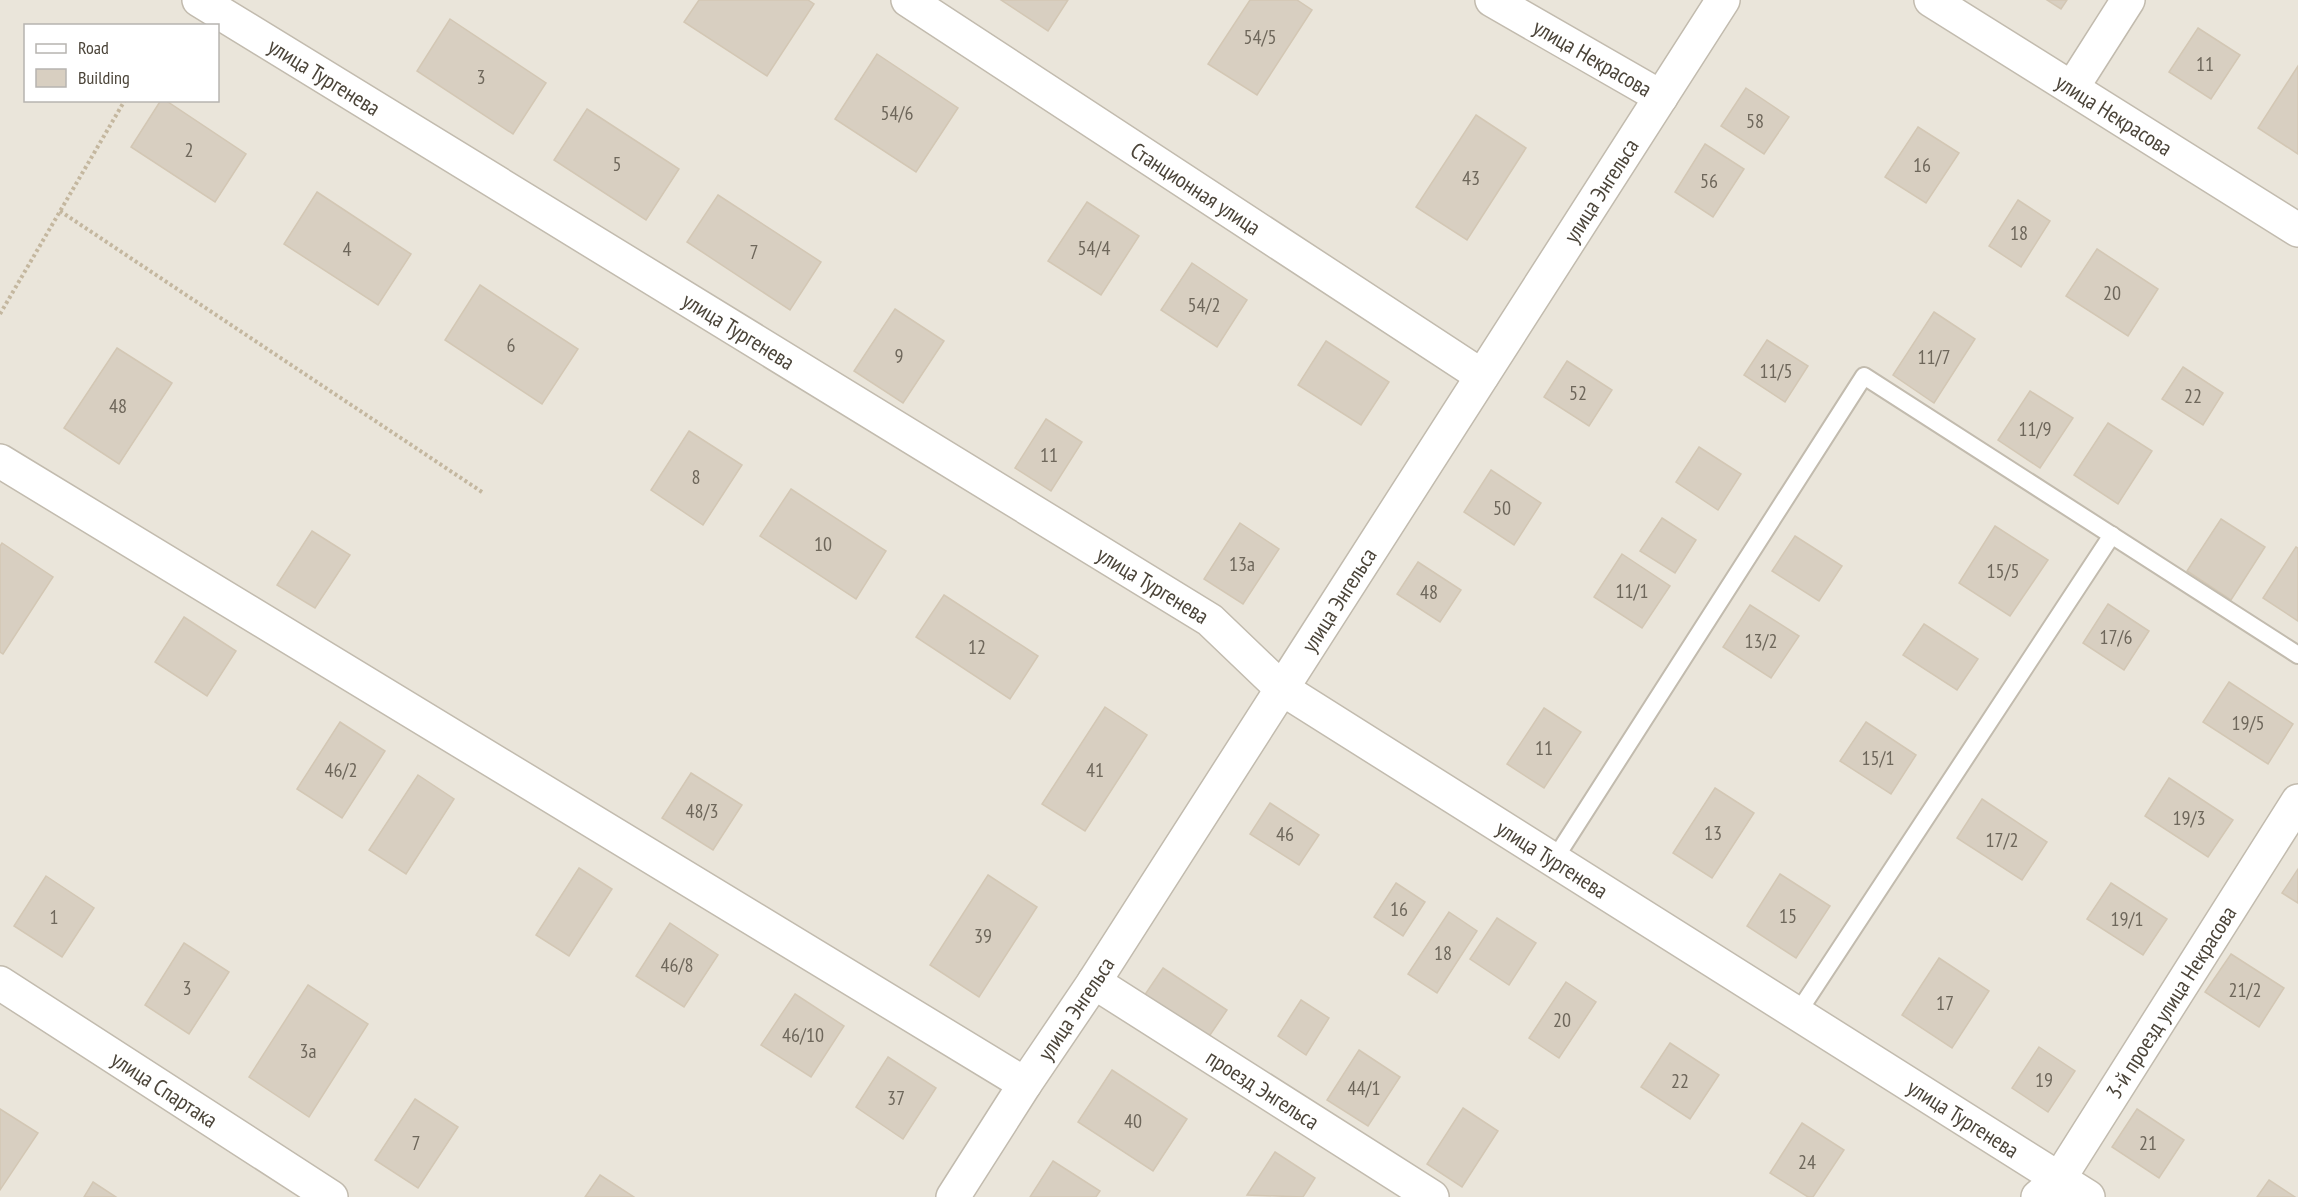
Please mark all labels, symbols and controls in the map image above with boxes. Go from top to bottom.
street label: улица Некрасова [1528,13,1657,103]
legend [24,24,219,102]
house number: 54/5 [1244,24,1276,50]
street label: улица Тургенева [263,32,386,122]
text: Road [78,36,109,59]
house number: 11 [2196,51,2214,77]
house number: 3 [477,64,486,90]
text: Building [78,66,130,89]
street label: улица Некрасова [2051,68,2178,162]
house number: 54/6 [881,100,913,126]
house number: 58 [1746,108,1764,134]
street label: улица Энгельса [1557,133,1645,248]
street label: Станционная улица [1126,136,1266,241]
house number: 2 [185,137,194,163]
house number: 5 [613,151,622,177]
house number: 16 [1913,152,1931,178]
house number: 43 [1462,165,1480,191]
house number: 56 [1700,168,1718,194]
house number: 18 [2010,220,2028,246]
house number: 54/4 [1078,235,1110,261]
house number: 4 [343,236,352,262]
house number: 7 [750,239,759,265]
house number: 20 [2103,280,2121,306]
street label: улица Тургенева [677,286,800,376]
house number: 54/2 [1188,292,1220,318]
house number: 6 [507,332,516,358]
house number: 9 [895,343,904,369]
house number: 11/7 [1918,344,1950,370]
house number: 11/5 [1760,358,1792,384]
house number: 52 [1569,380,1587,406]
house number: 22 [2184,383,2202,409]
house number: 48 [109,393,127,419]
house number: 11/9 [2019,416,2051,442]
house number: 11 [1040,442,1058,468]
house number: 8 [692,464,701,490]
house number: 50 [1493,495,1511,521]
house number: 10 [814,531,832,557]
street label: улица Тургенева [1092,540,1214,630]
street label: улица Энгельса [1295,542,1383,657]
house number: 13а [1229,551,1255,577]
house number: 15/5 [1987,558,2019,584]
house number: 11/1 [1616,578,1648,604]
house number: 48 [1420,579,1438,605]
house number: 17/6 [2100,624,2132,650]
house number: 13/2 [1745,628,1777,654]
house number: 12 [968,634,986,660]
house number: 19/5 [2232,710,2264,736]
house number: 11 [1535,735,1553,761]
house number: 15/1 [1862,745,1894,771]
house number: 46/2 [325,757,357,783]
house number: 41 [1086,757,1104,783]
house number: 48/3 [686,798,718,824]
house number: 19/3 [2173,805,2205,831]
street label: улица Тургенева [1491,814,1613,905]
house number: 13 [1704,820,1722,846]
house number: 46 [1276,821,1294,847]
house number: 17/2 [1986,827,2018,853]
house number: 16 [1390,896,1408,922]
street label: 3-й проезд улица Некрасова [2100,901,2242,1104]
house number: 15 [1779,903,1797,929]
house number: 1 [50,904,59,930]
house number: 19/1 [2111,906,2143,932]
house number: 39 [974,923,992,949]
house number: 18 [1434,940,1452,966]
house number: 46/8 [661,952,693,978]
street label: улица Энгельса [1031,952,1120,1065]
house number: 3 [183,975,192,1001]
house number: 21/2 [2229,977,2261,1003]
house number: 17 [1936,990,1954,1016]
house number: 20 [1553,1007,1571,1033]
house number: 46/10 [782,1022,824,1048]
house number: 3а [300,1038,317,1064]
street label: проезд Энгельса [1201,1043,1324,1136]
street label: улица Спартака [106,1045,223,1134]
house number: 19 [2035,1067,2053,1093]
house number: 22 [1671,1068,1689,1094]
street label: улица Тургенева [1902,1073,2024,1164]
house number: 44/1 [1348,1075,1380,1101]
house number: 37 [887,1085,905,1111]
house number: 40 [1124,1108,1142,1134]
house number: 7 [412,1130,421,1156]
house number: 21 [2139,1130,2157,1156]
house number: 24 [1798,1149,1816,1175]

